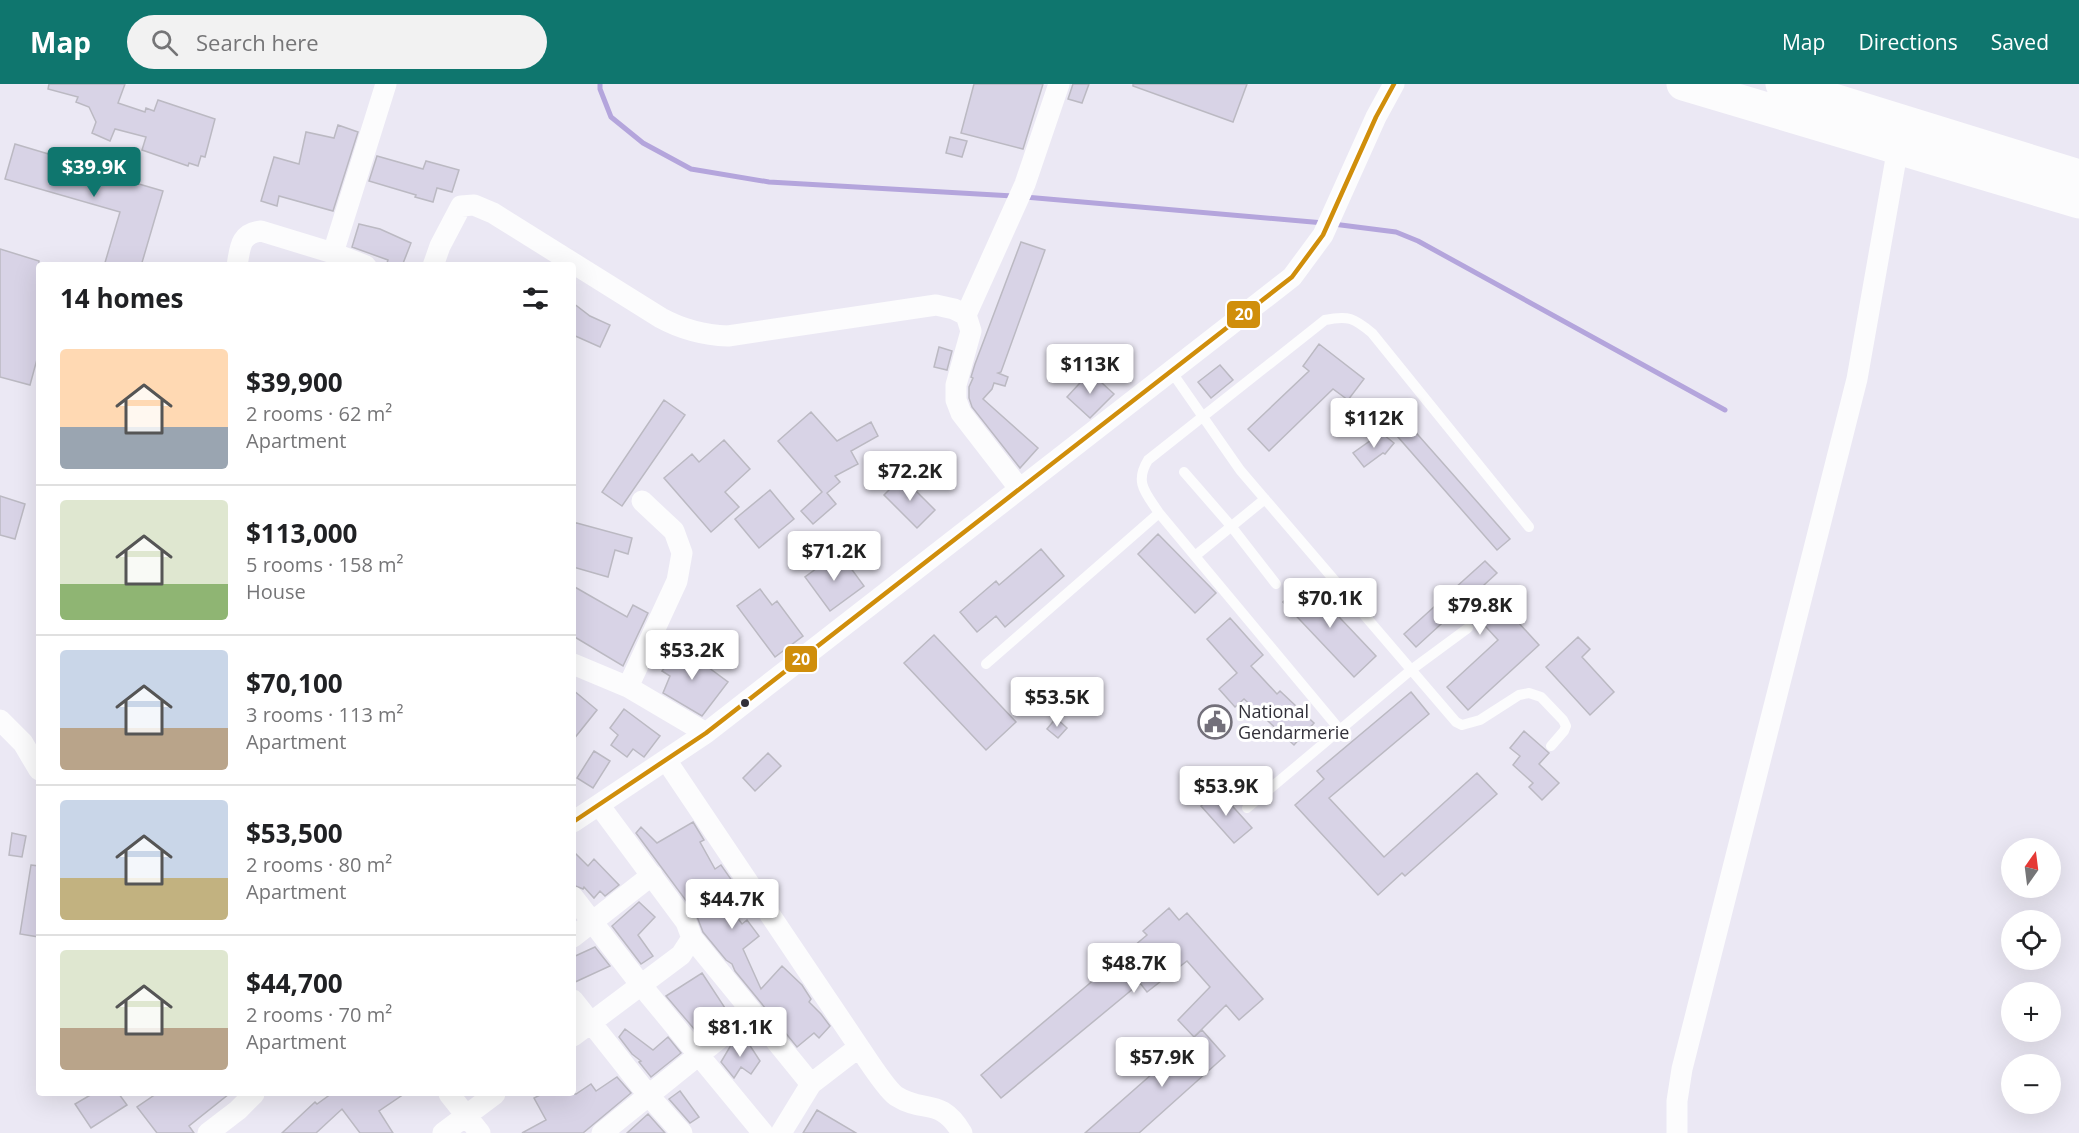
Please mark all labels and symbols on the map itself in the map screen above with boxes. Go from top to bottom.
pin: $39.9K [45,147,143,198]
line badge: 20 [1226,300,1261,329]
text: 20 [1235,303,1253,325]
pin: $113K [1048,344,1132,395]
pin: $112K [1332,398,1416,449]
pin: $72.2K [861,451,959,502]
pin: $71.2K [785,531,883,582]
pin: $70.1K [1281,578,1379,629]
pin: $79.8K [1431,585,1529,636]
pin: $53.2K [643,630,741,681]
line badge: 20 [784,645,818,673]
text: 20 [792,648,810,670]
pin: $53.5K [1008,677,1106,728]
unlabelled marker [739,697,751,709]
place label: National Gendarmerie [1238,699,1349,744]
public building icon: National Gendarmerie [1197,704,1233,740]
pin: $53.9K [1177,766,1275,817]
north arrow [2001,838,2061,898]
pin: $44.7K [683,879,781,930]
pin: $48.7K [1085,943,1183,994]
pin: $81.1K [691,1007,789,1058]
pin: $57.9K [1113,1037,1211,1088]

